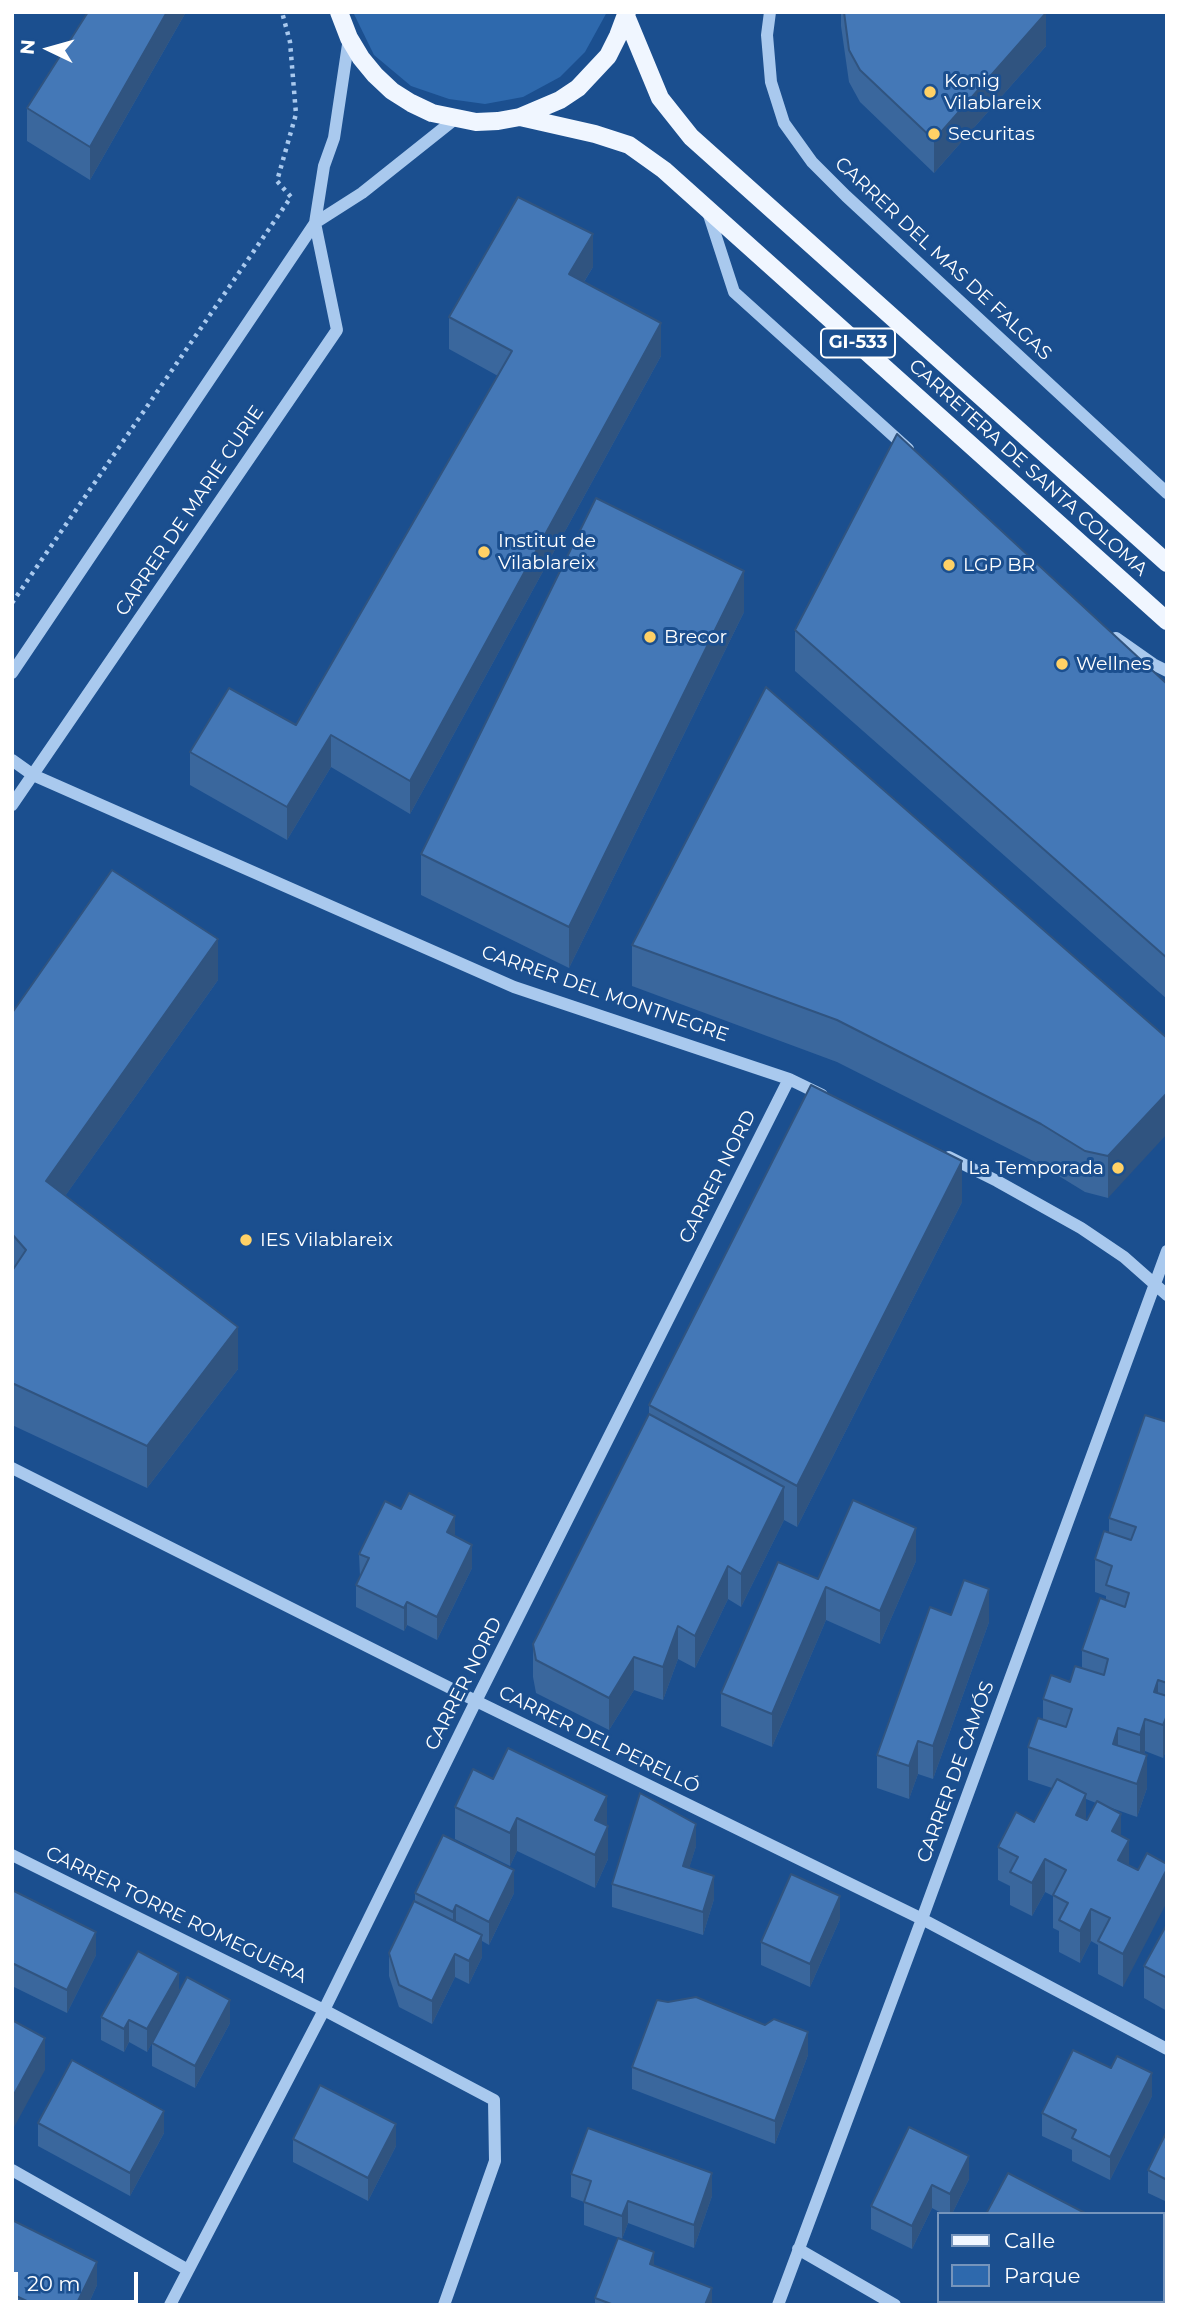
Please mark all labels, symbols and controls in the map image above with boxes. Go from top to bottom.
north arrow [14,14,84,84]
text: N [15,38,40,56]
place label: Konig Vilablareix [944,70,1042,114]
marker: Konig Vilablareix [922,84,938,100]
place label: Securitas [948,123,1035,145]
marker: Securitas [926,126,942,142]
street label: CARRER DEL MAS DE FALGAS [830,152,1056,366]
road number: GI-533 [821,328,895,358]
street label: CARRETERA DE SANTA COLOMA [904,355,1152,581]
street label: CARRER DE MARIE CURIE [111,402,269,620]
place label: Institut de Vilablareix [498,530,596,574]
marker: Institut de Vilablareix [476,544,492,560]
place label: LGP BR [963,554,1035,576]
marker: LGP BR [941,557,957,573]
place label: Brecor [664,626,727,648]
marker: Brecor [642,629,658,645]
place label: Wellnes [1076,653,1151,675]
marker: Wellnes [1054,656,1070,672]
street label: CARRER DEL MONTNEGRE [478,941,732,1047]
street label: CARRER NORD [675,1107,761,1247]
place label: La Temporada [968,1157,1104,1179]
marker: La Temporada [1110,1160,1126,1176]
place label: IES Vilablareix [260,1229,393,1251]
marker: IES Vilablareix [238,1232,254,1248]
street label: CARRER NORD [421,1614,507,1754]
street label: CARRER DE CAMÓS [913,1678,999,1866]
street label: CARRER DEL PERELLÓ [495,1681,703,1799]
street label: CARRER TORRE ROMEGUERA [42,1842,310,1988]
legend [937,2212,1165,2303]
text: Calle [1004,2228,1055,2253]
scale bar [18,2258,142,2302]
text: Parque [1004,2263,1080,2288]
text: 20 m [27,2271,81,2296]

